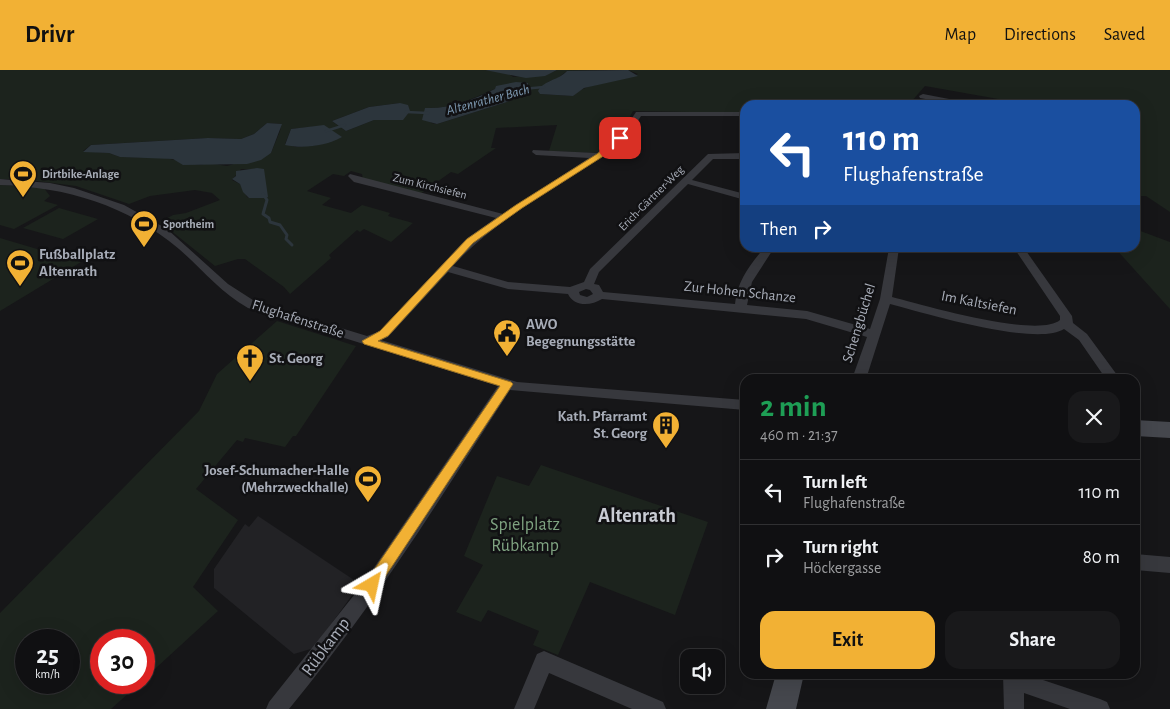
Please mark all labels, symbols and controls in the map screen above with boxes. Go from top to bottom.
text: Drivr [25,23,74,47]
text: Map [945,26,976,44]
text: Directions [1004,26,1076,44]
text: Saved [1104,26,1145,44]
water label: Altenrather Bach [444,82,531,118]
pin [599,117,641,159]
icon: left [760,120,825,185]
text: 110 m [843,122,920,157]
icon: arrive [606,124,634,152]
sports icon: Dirtbike-Anlage [8,159,38,198]
street label: Erich-Gärtner-Weg [616,163,686,233]
text: Flughafenstraße [843,163,984,185]
place label: Dirtbike-Anlage [42,168,120,180]
street label: Zum Kirchsiefen [392,171,468,201]
sports icon: Sportheim [129,209,159,248]
icon: right [808,215,836,243]
place label: Sportheim [163,218,215,230]
text: Then [760,220,798,239]
place label: Fußballplatz Altenrath [39,247,115,279]
sports icon: Fußballplatz Altenrath [5,248,35,287]
street label: Zur Hohen Schanze [683,279,797,305]
street label: Schengbüchel [840,282,878,364]
street label: Im Kaltsiefen [940,288,1018,318]
street label: Flughafenstraße [250,297,346,341]
place label: AWO Begegnungsstätte [526,317,635,349]
public building icon: AWO Begegnungsstätte [492,318,522,357]
church icon: St. Georg [235,343,265,382]
place label: St. Georg [269,351,323,366]
button: close [1068,391,1120,443]
text: 2 min [760,392,827,422]
place label: Kath. Pfarramt St. Georg [558,409,647,441]
building icon: Kath. Pfarramt St. Georg [651,410,681,449]
text: 460 m · 21:37 [760,427,838,443]
place label: Josef-Schumacher-Halle (Mehrzweckhalle) [204,463,349,495]
sports icon: Josef-Schumacher-Halle (Mehrzweckhalle) [353,464,383,503]
text: Turn left [803,473,867,492]
icon: left [760,478,788,506]
text: 110 m [1079,483,1120,502]
text: Flughafenstraße [803,495,905,511]
district label: Altenrath [598,506,676,526]
park label: Spielplatz Rübkamp [490,516,560,555]
text: Turn right [803,538,878,557]
icon: right [760,543,788,571]
text: 80 m [1083,548,1120,567]
position arrow [345,558,397,610]
text: Höckergasse [803,560,881,576]
button: Exit [760,611,935,669]
button: Share [945,611,1120,669]
street label: Rübkamp [298,615,354,679]
speed limit sign: 30 [90,629,155,694]
text: 25 [36,643,59,668]
map controls [680,649,725,694]
button: sound [680,649,725,694]
text: km/h [35,668,60,680]

